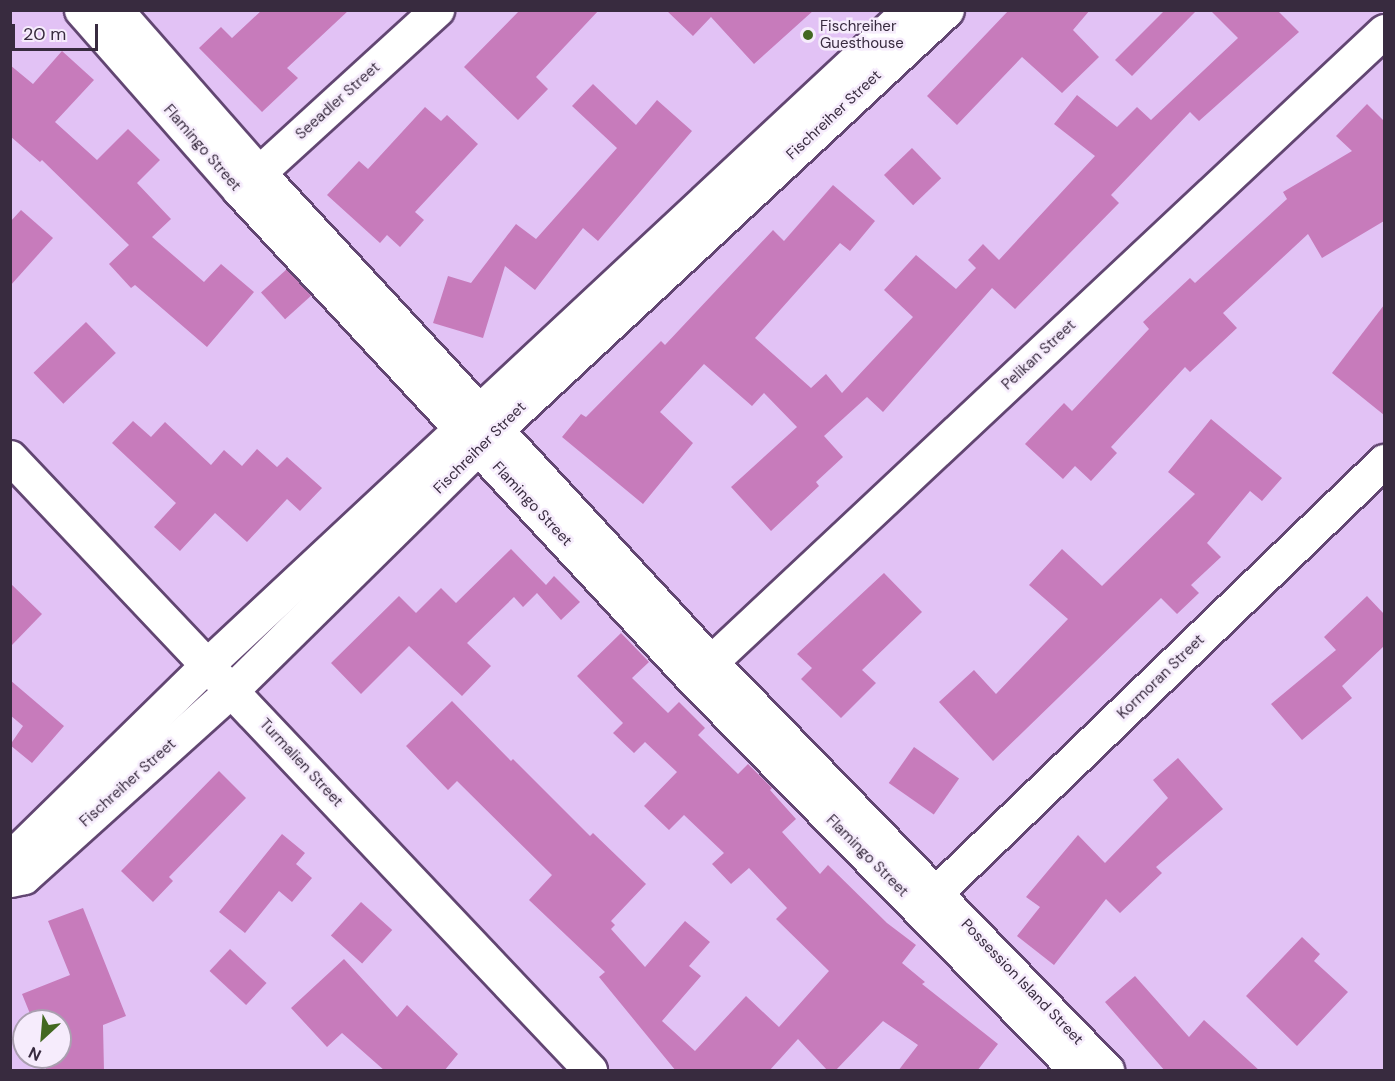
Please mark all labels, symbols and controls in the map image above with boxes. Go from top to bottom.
scale bar [15,12,100,50]
place label: Fischreiher Guesthouse [820,17,904,52]
text: 20 m [23,22,66,46]
marker: Fischreiher Guesthouse [801,28,815,42]
street label: Seeadler Street [292,58,384,144]
street label: Fischreiher Street [783,66,885,164]
street label: Flamingo Street [160,101,244,195]
street label: Pelikan Street [998,316,1080,394]
street label: Fischreiher Street [430,398,530,498]
street label: Flamingo Street [488,458,576,550]
street label: Kormoran Street [1114,631,1208,723]
street label: Turmalien Street [256,715,346,811]
street label: Fischreiher Street [76,735,180,831]
street label: Flamingo Street [822,811,912,901]
street label: Possession Island Street [957,915,1087,1049]
north arrow [12,1009,72,1069]
text: N [25,1042,45,1066]

